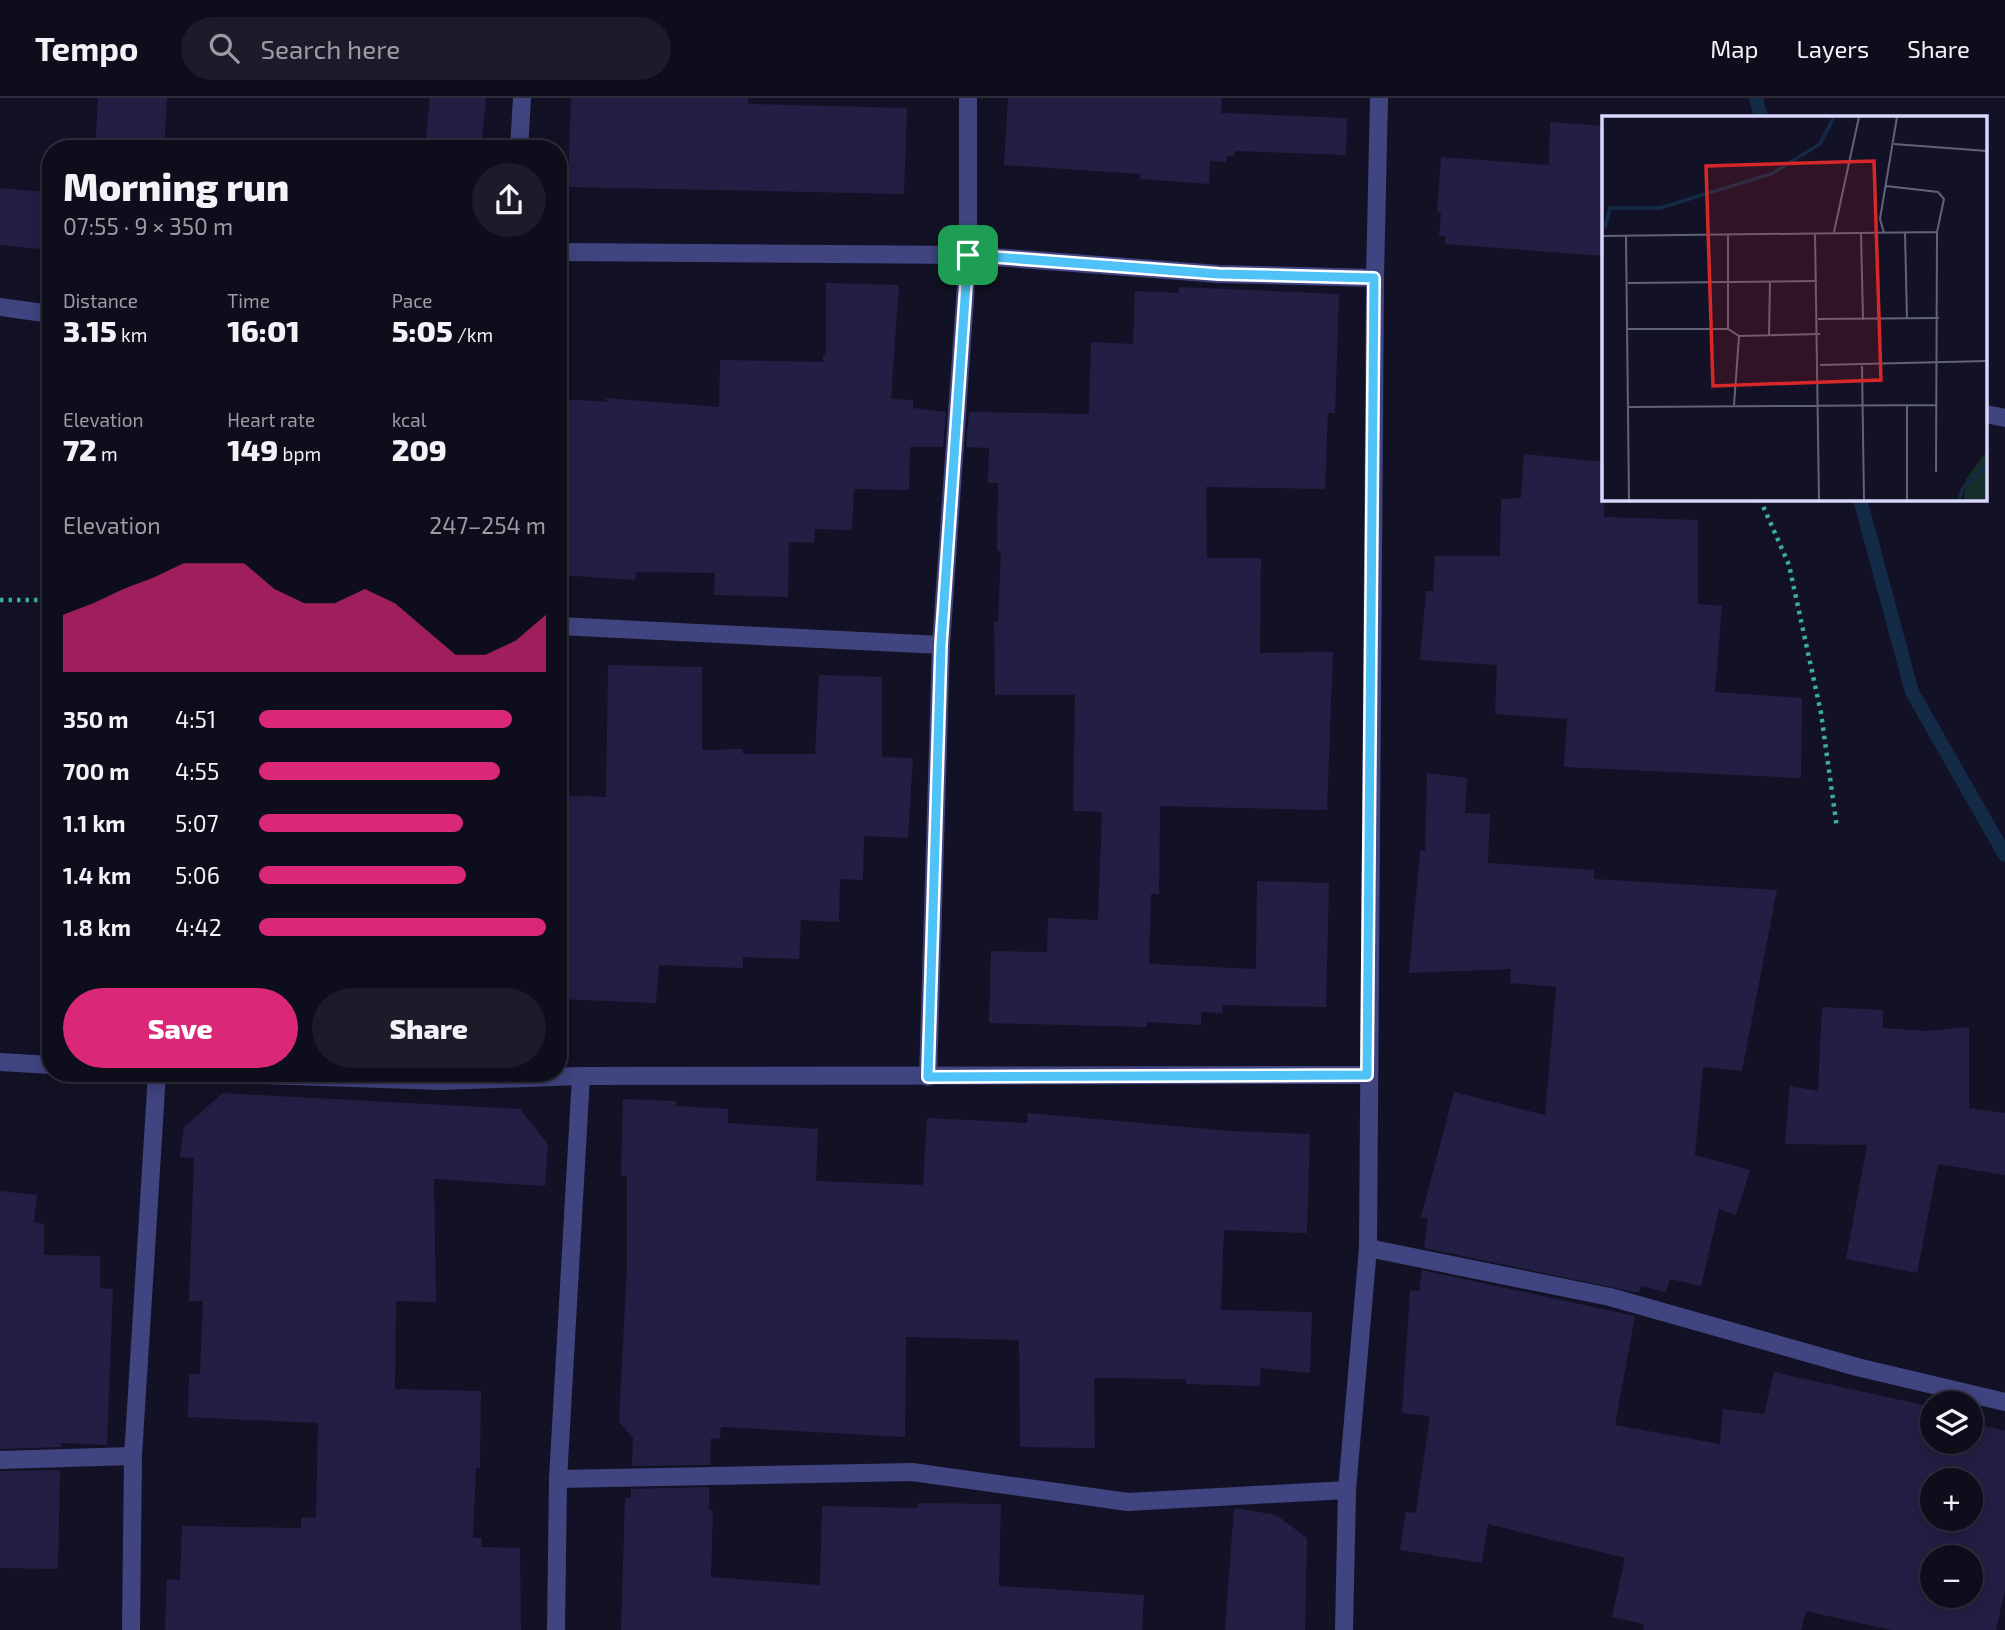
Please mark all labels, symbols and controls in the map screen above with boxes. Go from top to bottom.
search box [181,17,671,80]
text: Tempo [35,28,139,68]
icon: search [205,29,243,67]
text: Search here [261,33,400,64]
text: Map [1710,34,1758,63]
text: Layers [1796,34,1869,63]
text: Share [1907,34,1970,63]
inset map [1602,116,1988,500]
text: Morning run [63,163,289,209]
button: share [472,163,546,237]
text: 07:55 · 9 × 350 m [63,212,233,240]
pin [938,225,998,285]
icon: arrive [949,236,987,274]
text: Distance [63,289,138,312]
text: Time [227,289,270,312]
text: Pace [392,289,433,312]
text: 3.15 [63,312,117,348]
text: 16:01 [227,312,300,348]
text: 5:05 [392,312,453,348]
text: km [117,323,147,346]
text: /km [453,323,493,346]
text: Elevation [63,408,144,431]
text: Heart rate [227,408,315,431]
text: kcal [392,408,426,431]
text: 72 [63,431,97,467]
text: 149 [227,431,278,467]
text: 209 [392,431,447,467]
text: m [97,442,118,465]
text: bpm [278,442,321,465]
text: Elevation [63,511,161,539]
text: 247–254 m [429,511,546,539]
text: 350 m [63,705,128,733]
text: 4:51 [175,705,216,733]
text: 700 m [63,757,129,785]
text: 4:55 [175,757,219,785]
text: 1.1 km [63,809,126,837]
text: 5:07 [175,809,218,837]
text: 1.4 km [63,861,131,889]
text: 5:06 [175,861,220,889]
text: 1.8 km [63,913,131,941]
text: 4:42 [175,913,222,941]
button: Save [63,988,298,1068]
button: Share [312,988,546,1068]
map controls [1920,1391,1983,1608]
button: layers [1920,1391,1983,1454]
button: + [1920,1468,1983,1531]
button: − [1920,1545,1983,1608]

